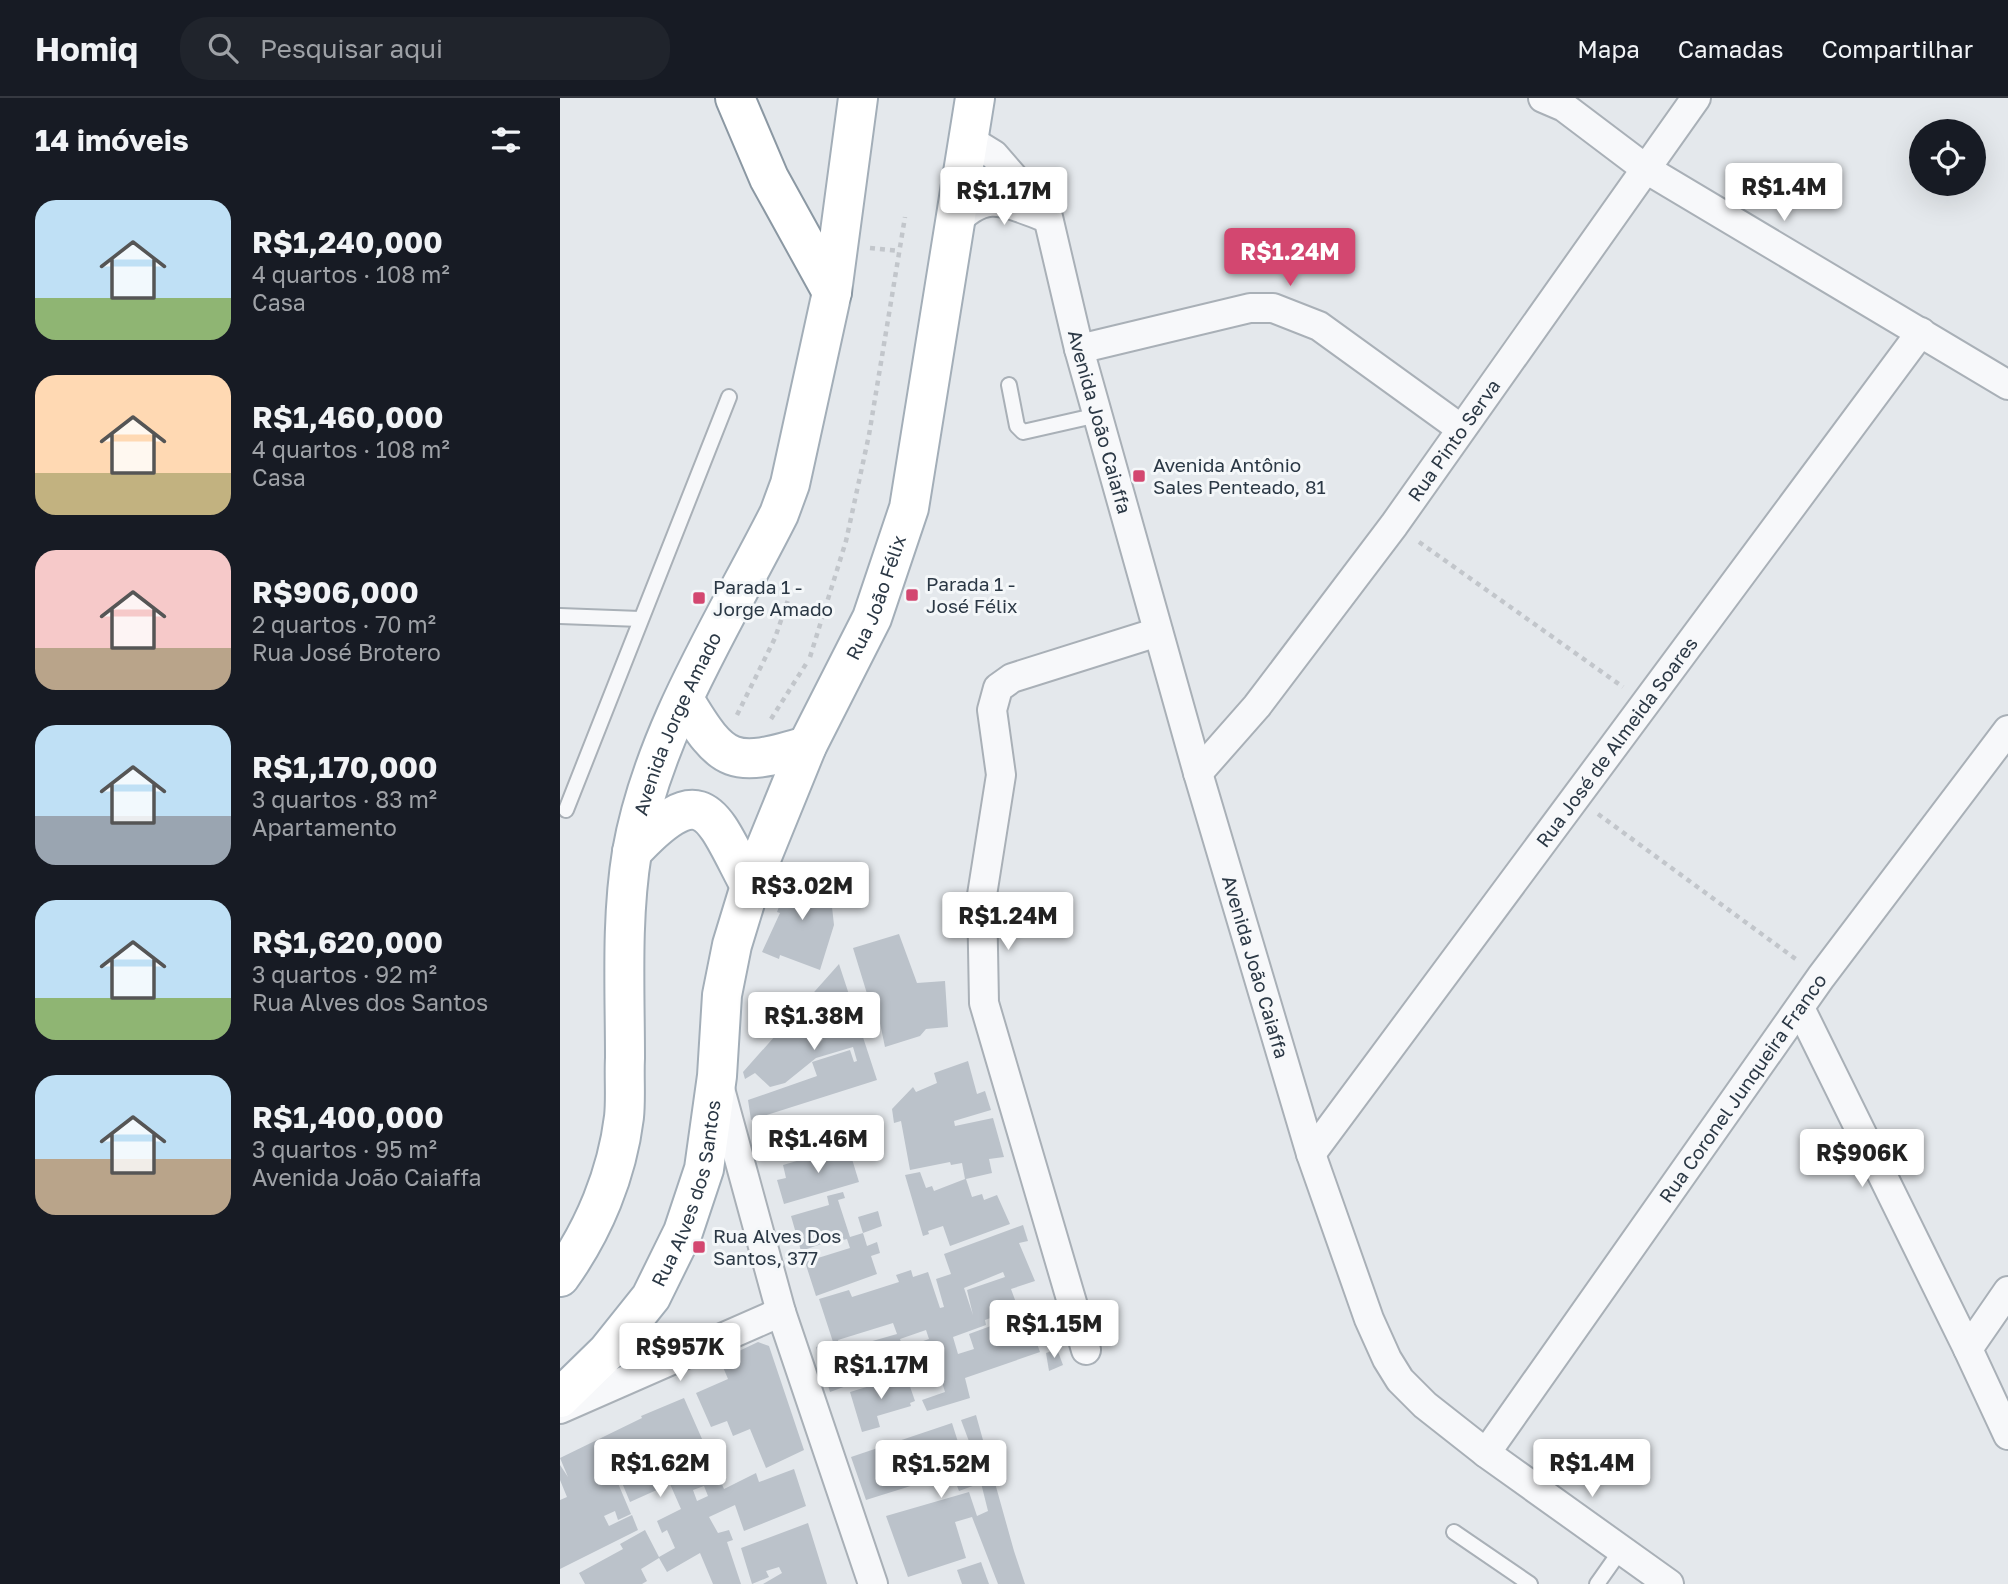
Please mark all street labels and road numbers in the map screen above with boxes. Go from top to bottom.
street label: Avenida João Caiaffa [1064,328,1137,516]
street label: Rua Pinto Serva [1402,374,1505,506]
street label: Rua João Félix [841,532,910,664]
street label: Avenida Jorge Amado [629,628,726,818]
street label: Rua José de Almeida Soares [1531,632,1702,851]
street label: Avenida João Caiaffa [1218,873,1294,1061]
street label: Rua Coronel Junqueira Franco [1654,969,1831,1207]
street label: Rua Alves dos Santos [646,1098,725,1290]

